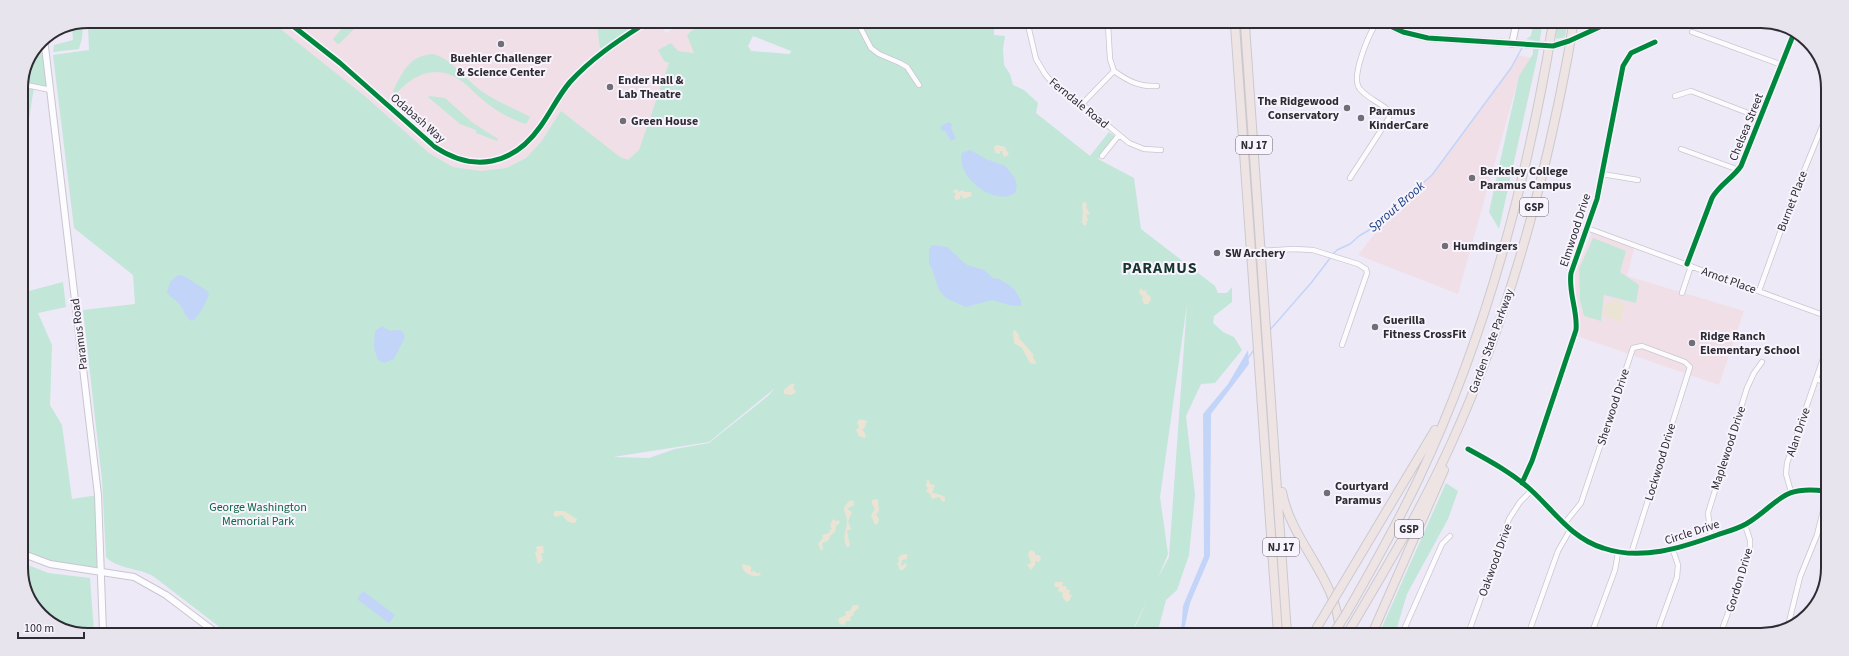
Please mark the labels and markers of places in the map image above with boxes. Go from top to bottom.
marker: Buehler Challenger & Science Center [496,39,506,49]
place label: Buehler Challenger & Science Center [450,50,552,81]
place label: Ender Hall & Lab Theatre [618,72,683,103]
marker: Ender Hall & Lab Theatre [605,82,615,92]
place label: The Ridgewood Conservatory [1258,93,1340,124]
marker: The Ridgewood Conservatory [1342,103,1352,113]
place label: Paramus KinderCare [1369,103,1429,134]
place label: Green House [631,113,698,130]
marker: Paramus KinderCare [1356,113,1366,123]
marker: Green House [618,116,628,126]
place label: Berkeley College Paramus Campus [1480,163,1571,194]
marker: Berkeley College Paramus Campus [1467,173,1477,183]
place label: Humdingers [1453,238,1518,255]
marker: Humdingers [1440,241,1450,251]
place label: SW Archery [1225,245,1286,262]
marker: SW Archery [1212,248,1222,258]
place label: Guerilla Fitness CrossFit [1383,312,1467,343]
marker: Guerilla Fitness CrossFit [1370,322,1380,332]
place label: Ridge Ranch Elementary School [1700,328,1800,359]
marker: Ridge Ranch Elementary School [1687,338,1697,348]
place label: Courtyard Paramus [1335,478,1389,509]
marker: Courtyard Paramus [1322,488,1332,498]

